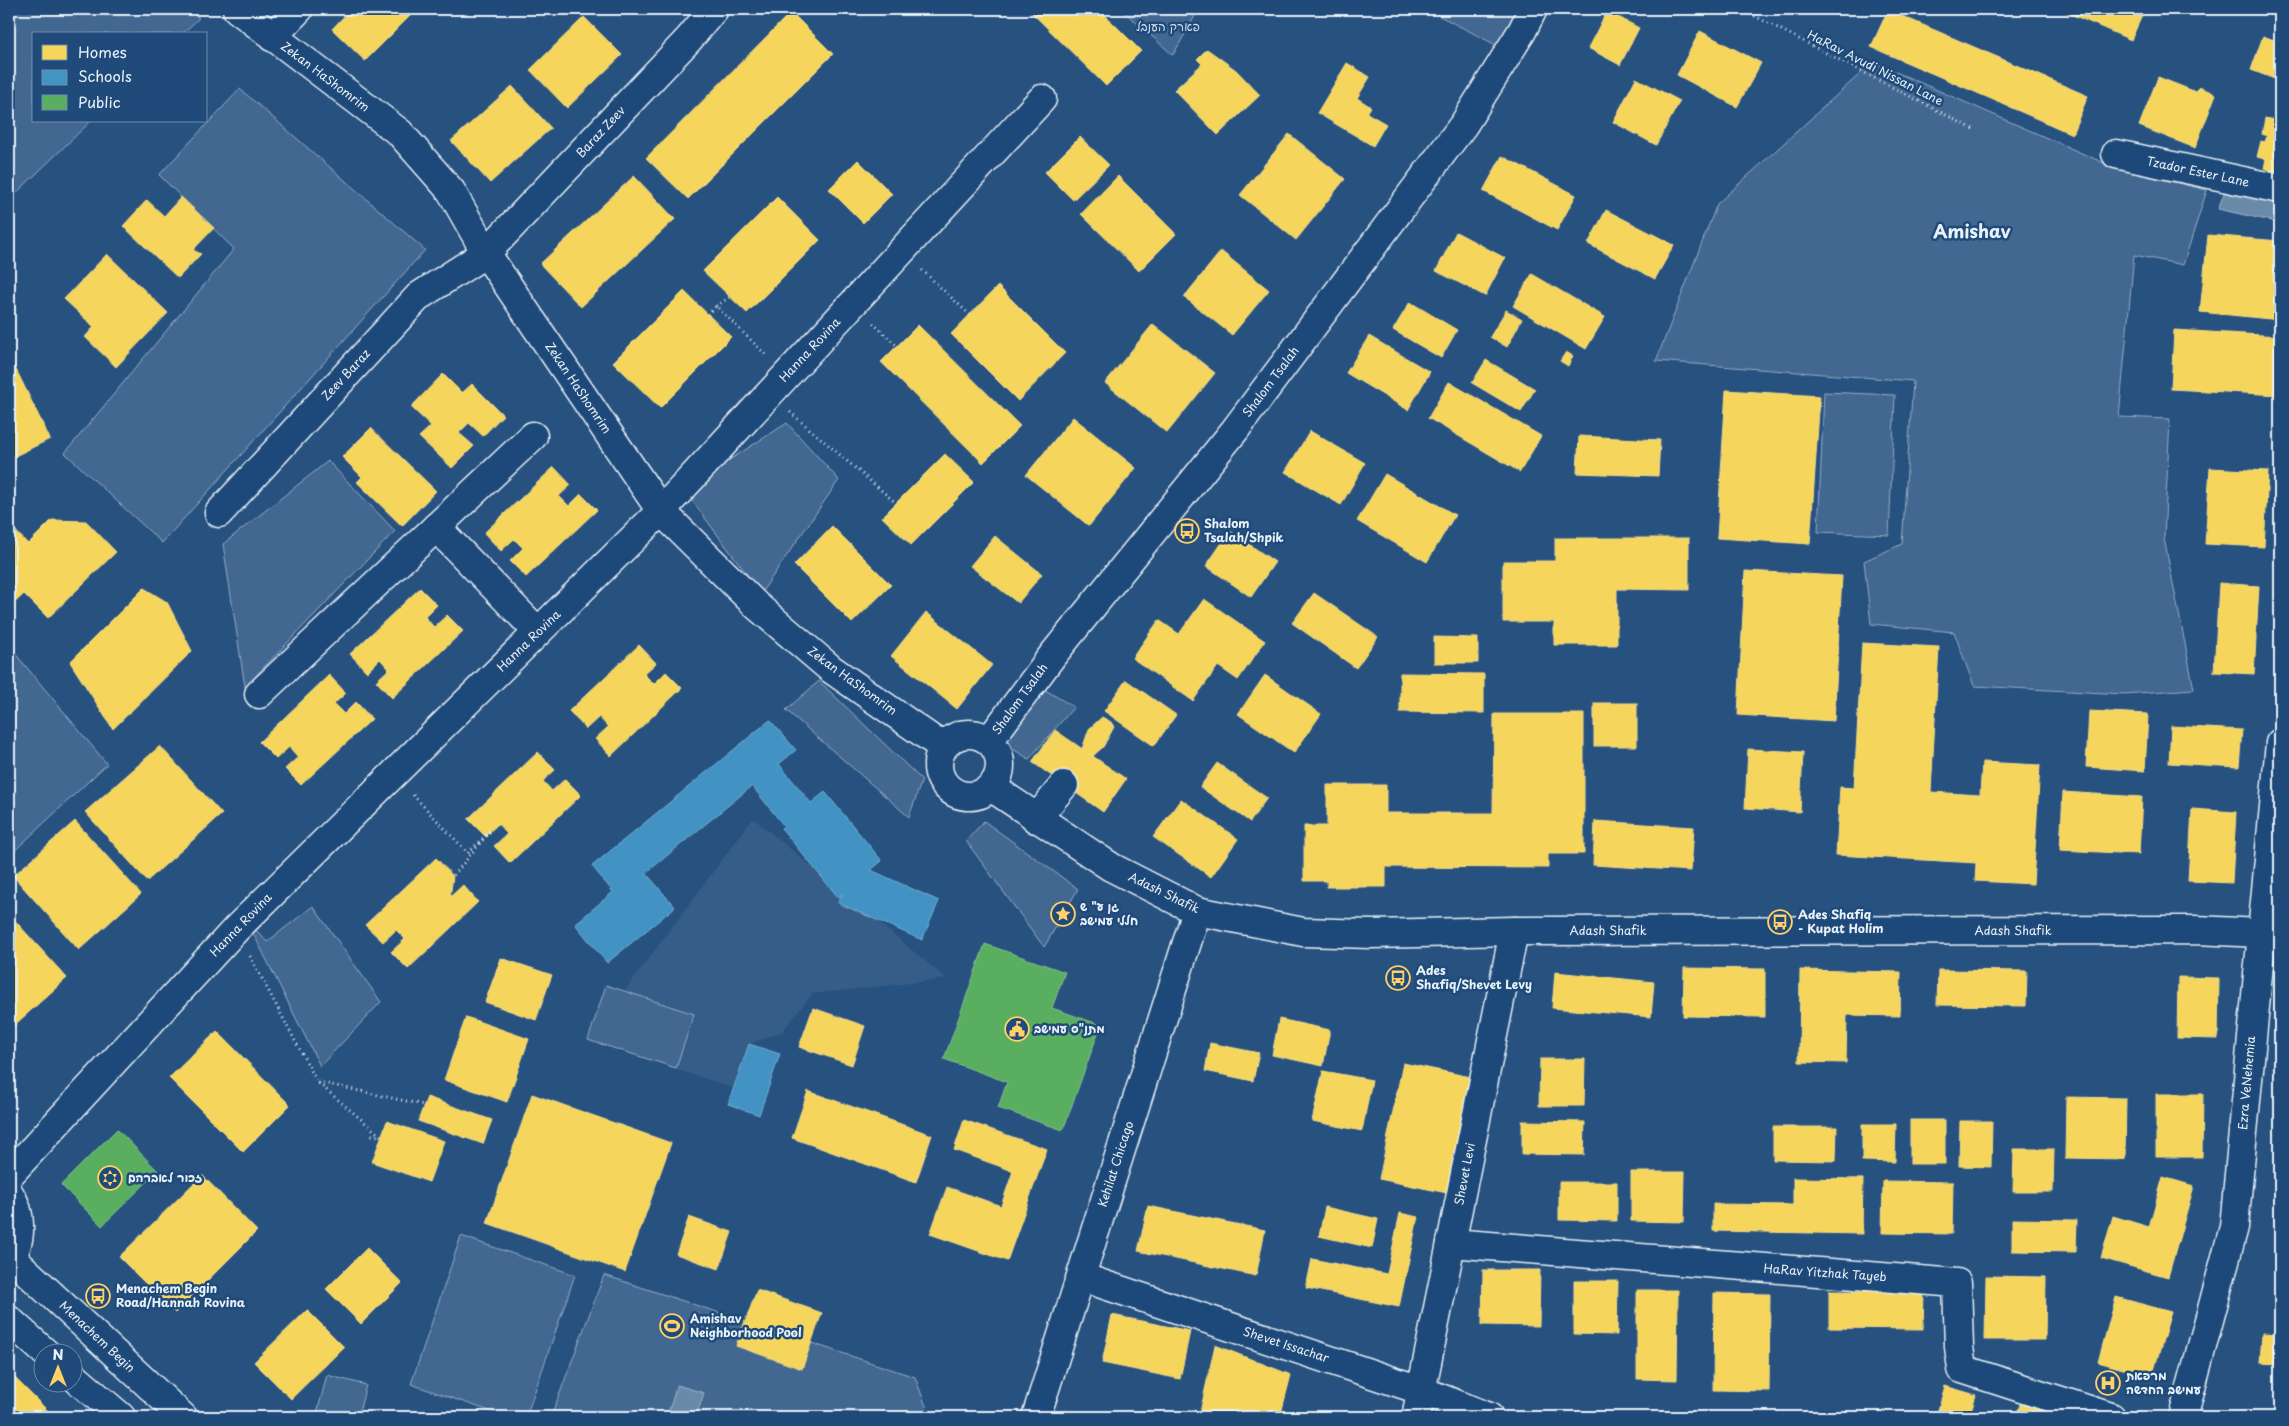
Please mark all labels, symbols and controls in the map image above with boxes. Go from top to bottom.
park label: פארק הענבל [1136,17,1200,35]
street label: HaRav Avudi Nissan Lane [1804,25,1947,109]
legend [32,32,208,122]
street label: Zekan HaShomrim [277,37,374,116]
text: Homes [78,40,127,63]
text: Schools [78,64,132,87]
text: Public [78,90,121,113]
street label: Baraz Zeev [572,101,629,161]
street label: Tzador Ester Lane [2145,151,2251,191]
district label: Amishav [1933,217,2011,244]
street label: Hanna Rovina [775,313,844,386]
street label: Zekan HaShomrim [541,338,616,437]
street label: Shalom Tsalah [1238,342,1303,420]
street label: Zeev Baraz [317,344,374,404]
place label: Shalom Tsalah/Shpik [1204,514,1284,546]
bus stop icon: Shalom Tsalah/Shpik [1174,518,1200,544]
street label: Hanna Rovina [492,605,565,675]
street label: Zekan HaShomrim [804,641,901,719]
street label: Shalom Tsalah [987,659,1051,738]
street label: Adash Shafik [1126,867,1203,917]
street label: Hanna Rovina [205,888,276,960]
place label: גן ע" ש חללי עמישב [1079,897,1138,929]
place icon: גן ע" ש חללי עמישב [1050,901,1076,927]
place label: Ades Shafiq - Kupat Holim [1798,905,1883,937]
bus stop icon: Ades Shafiq - Kupat Holim [1767,909,1793,935]
street label: Adash Shafik [1569,921,1647,939]
street label: Adash Shafik [1974,921,2052,939]
place label: Ades Shafiq/Shevet Levy [1416,961,1532,993]
bus stop icon: Ades Shafiq/Shevet Levy [1385,965,1411,991]
public building icon: מתנ"ס עמישב [1004,1016,1030,1042]
place label: מתנ"ס עמישב [1033,1019,1105,1037]
street label: Ezra VeNehemia [2233,1035,2259,1131]
street label: Kehilat Chicago [1093,1118,1138,1209]
street label: Shevet Levi [1449,1141,1479,1207]
synagogue icon: זכור לאברהם [97,1165,123,1191]
place label: זכור לאברהם [128,1168,202,1186]
street label: HaRav Yitzhak Tayeb [1763,1259,1887,1285]
place label: Menachem Begin Road/Hannah Rovina [116,1279,246,1311]
bus stop icon: Menachem Begin Road/Hannah Rovina [85,1283,111,1309]
street label: Menachem Begin [56,1296,140,1376]
place label: Amishav Neighborhood Pool [690,1309,802,1341]
sports icon: Amishav Neighborhood Pool [659,1313,685,1339]
street label: Shevet Issachar [1241,1322,1332,1367]
north arrow [32,1344,82,1394]
text: N [52,1344,64,1365]
place label: מרפאת עמישב החדשה [2125,1366,2202,1398]
hospital icon: מרפאת עמישב החדשה [2095,1370,2121,1396]

